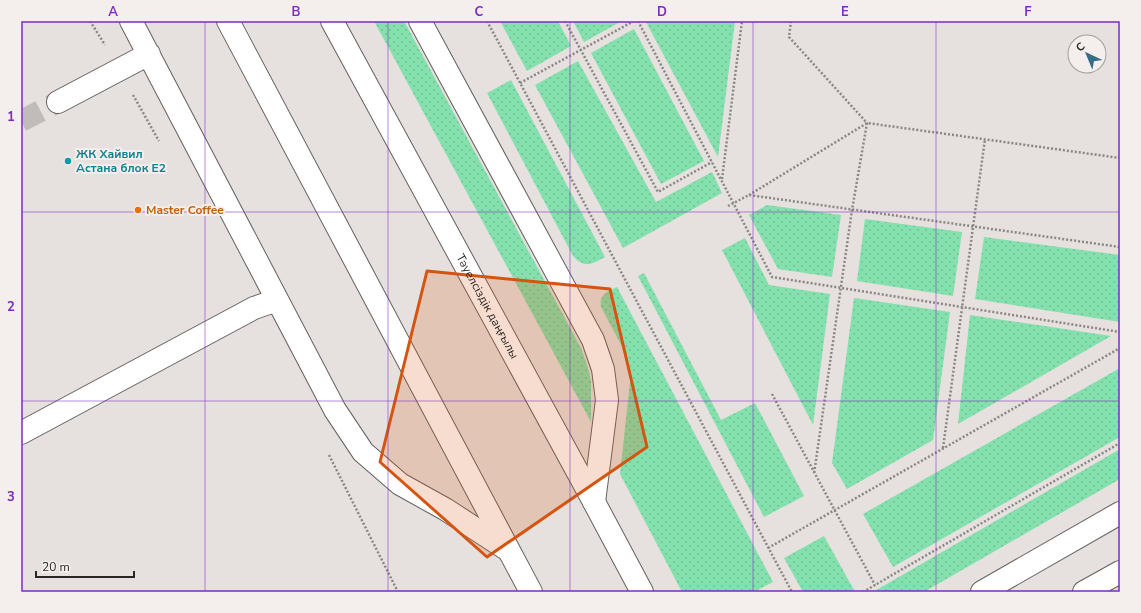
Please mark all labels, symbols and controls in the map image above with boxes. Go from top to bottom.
text: A [108,3,118,21]
text: B [292,3,301,21]
text: C [475,3,484,21]
text: D [657,3,667,21]
text: E [841,3,849,21]
text: F [1024,3,1032,21]
north arrow [1067,34,1107,74]
text: С [1072,39,1089,55]
text: 1 [7,108,15,126]
place label: ЖК Хайвил Астана блок E2 [76,146,166,176]
marker: ЖК Хайвил Астана блок E2 [63,156,73,166]
place label: Master Coffee [146,202,224,218]
marker: Master Coffee [133,205,143,215]
street label: Тәуелсіздік даңғылы [452,251,523,362]
text: 2 [7,298,15,316]
text: 3 [7,488,15,506]
scale bar [36,553,134,579]
text: 20 m [42,559,70,575]

